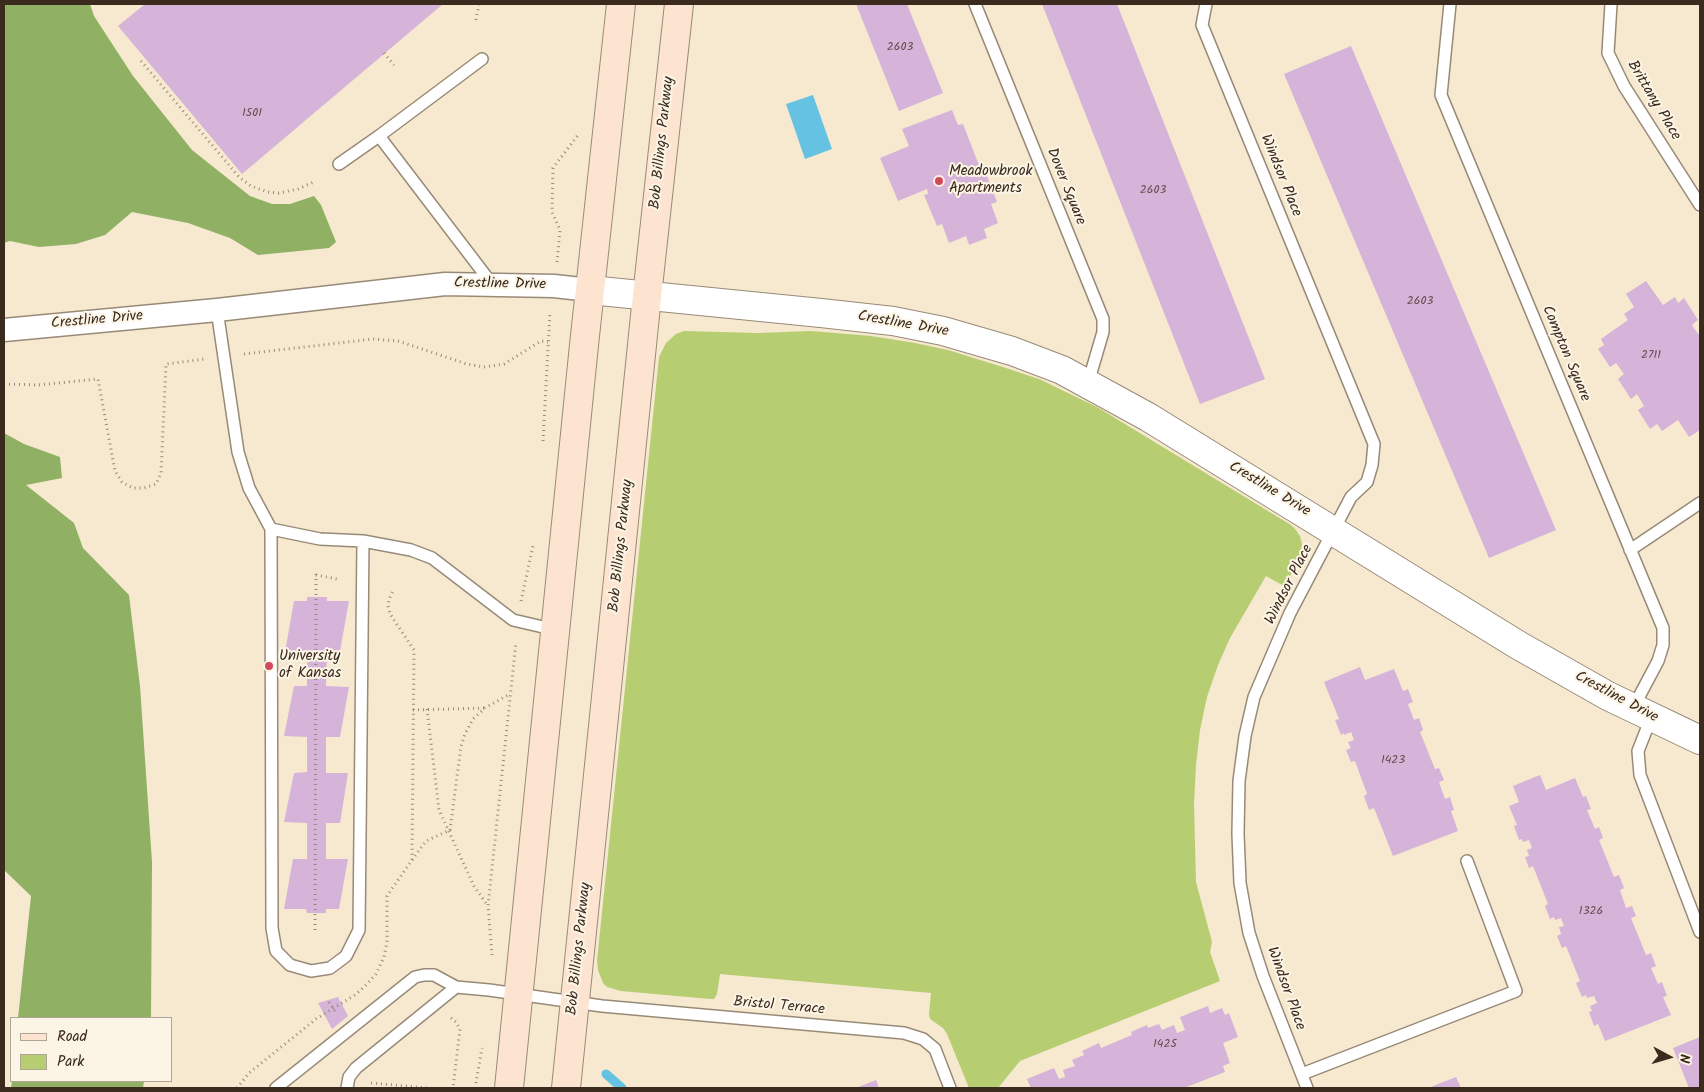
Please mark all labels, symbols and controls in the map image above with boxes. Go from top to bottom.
house number: 2603 [887,41,913,55]
street label: Brittany Place [1622,58,1684,144]
street label: Bob Billings Parkway [647,76,679,210]
house number: 1501 [242,107,262,121]
street label: Windsor Place [1255,132,1305,220]
street label: Dover Square [1041,146,1089,228]
place label: Meadowbrook Apartments [949,163,1032,198]
marker: Meadowbrook Apartments [933,175,945,187]
house number: 2603 [1140,184,1166,198]
street label: Crestline Drive [454,275,546,295]
house number: 2603 [1407,295,1433,309]
street label: Compton Square [1537,303,1593,405]
street label: Crestline Drive [50,308,144,334]
street label: Crestline Drive [856,308,950,342]
house number: 2711 [1641,349,1661,363]
street label: Crestline Drive [1225,459,1313,521]
street label: Bob Billings Parkway [606,479,638,613]
street label: Windsor Place [1262,542,1318,628]
place label: University of Kansas [279,648,341,683]
marker: University of Kansas [263,660,275,672]
street label: Crestline Drive [1571,668,1661,728]
house number: 1423 [1381,754,1405,768]
street label: Bob Billings Parkway [564,882,596,1016]
house number: 1326 [1579,905,1603,919]
street label: Windsor Place [1262,945,1308,1033]
street label: Bristol Terrace [732,994,826,1020]
legend [10,1017,172,1082]
text: Road [57,1025,87,1049]
north arrow [1644,1032,1694,1082]
house number: 1425 [1153,1038,1177,1052]
text: Park [57,1050,84,1074]
text: N [1673,1053,1695,1064]

